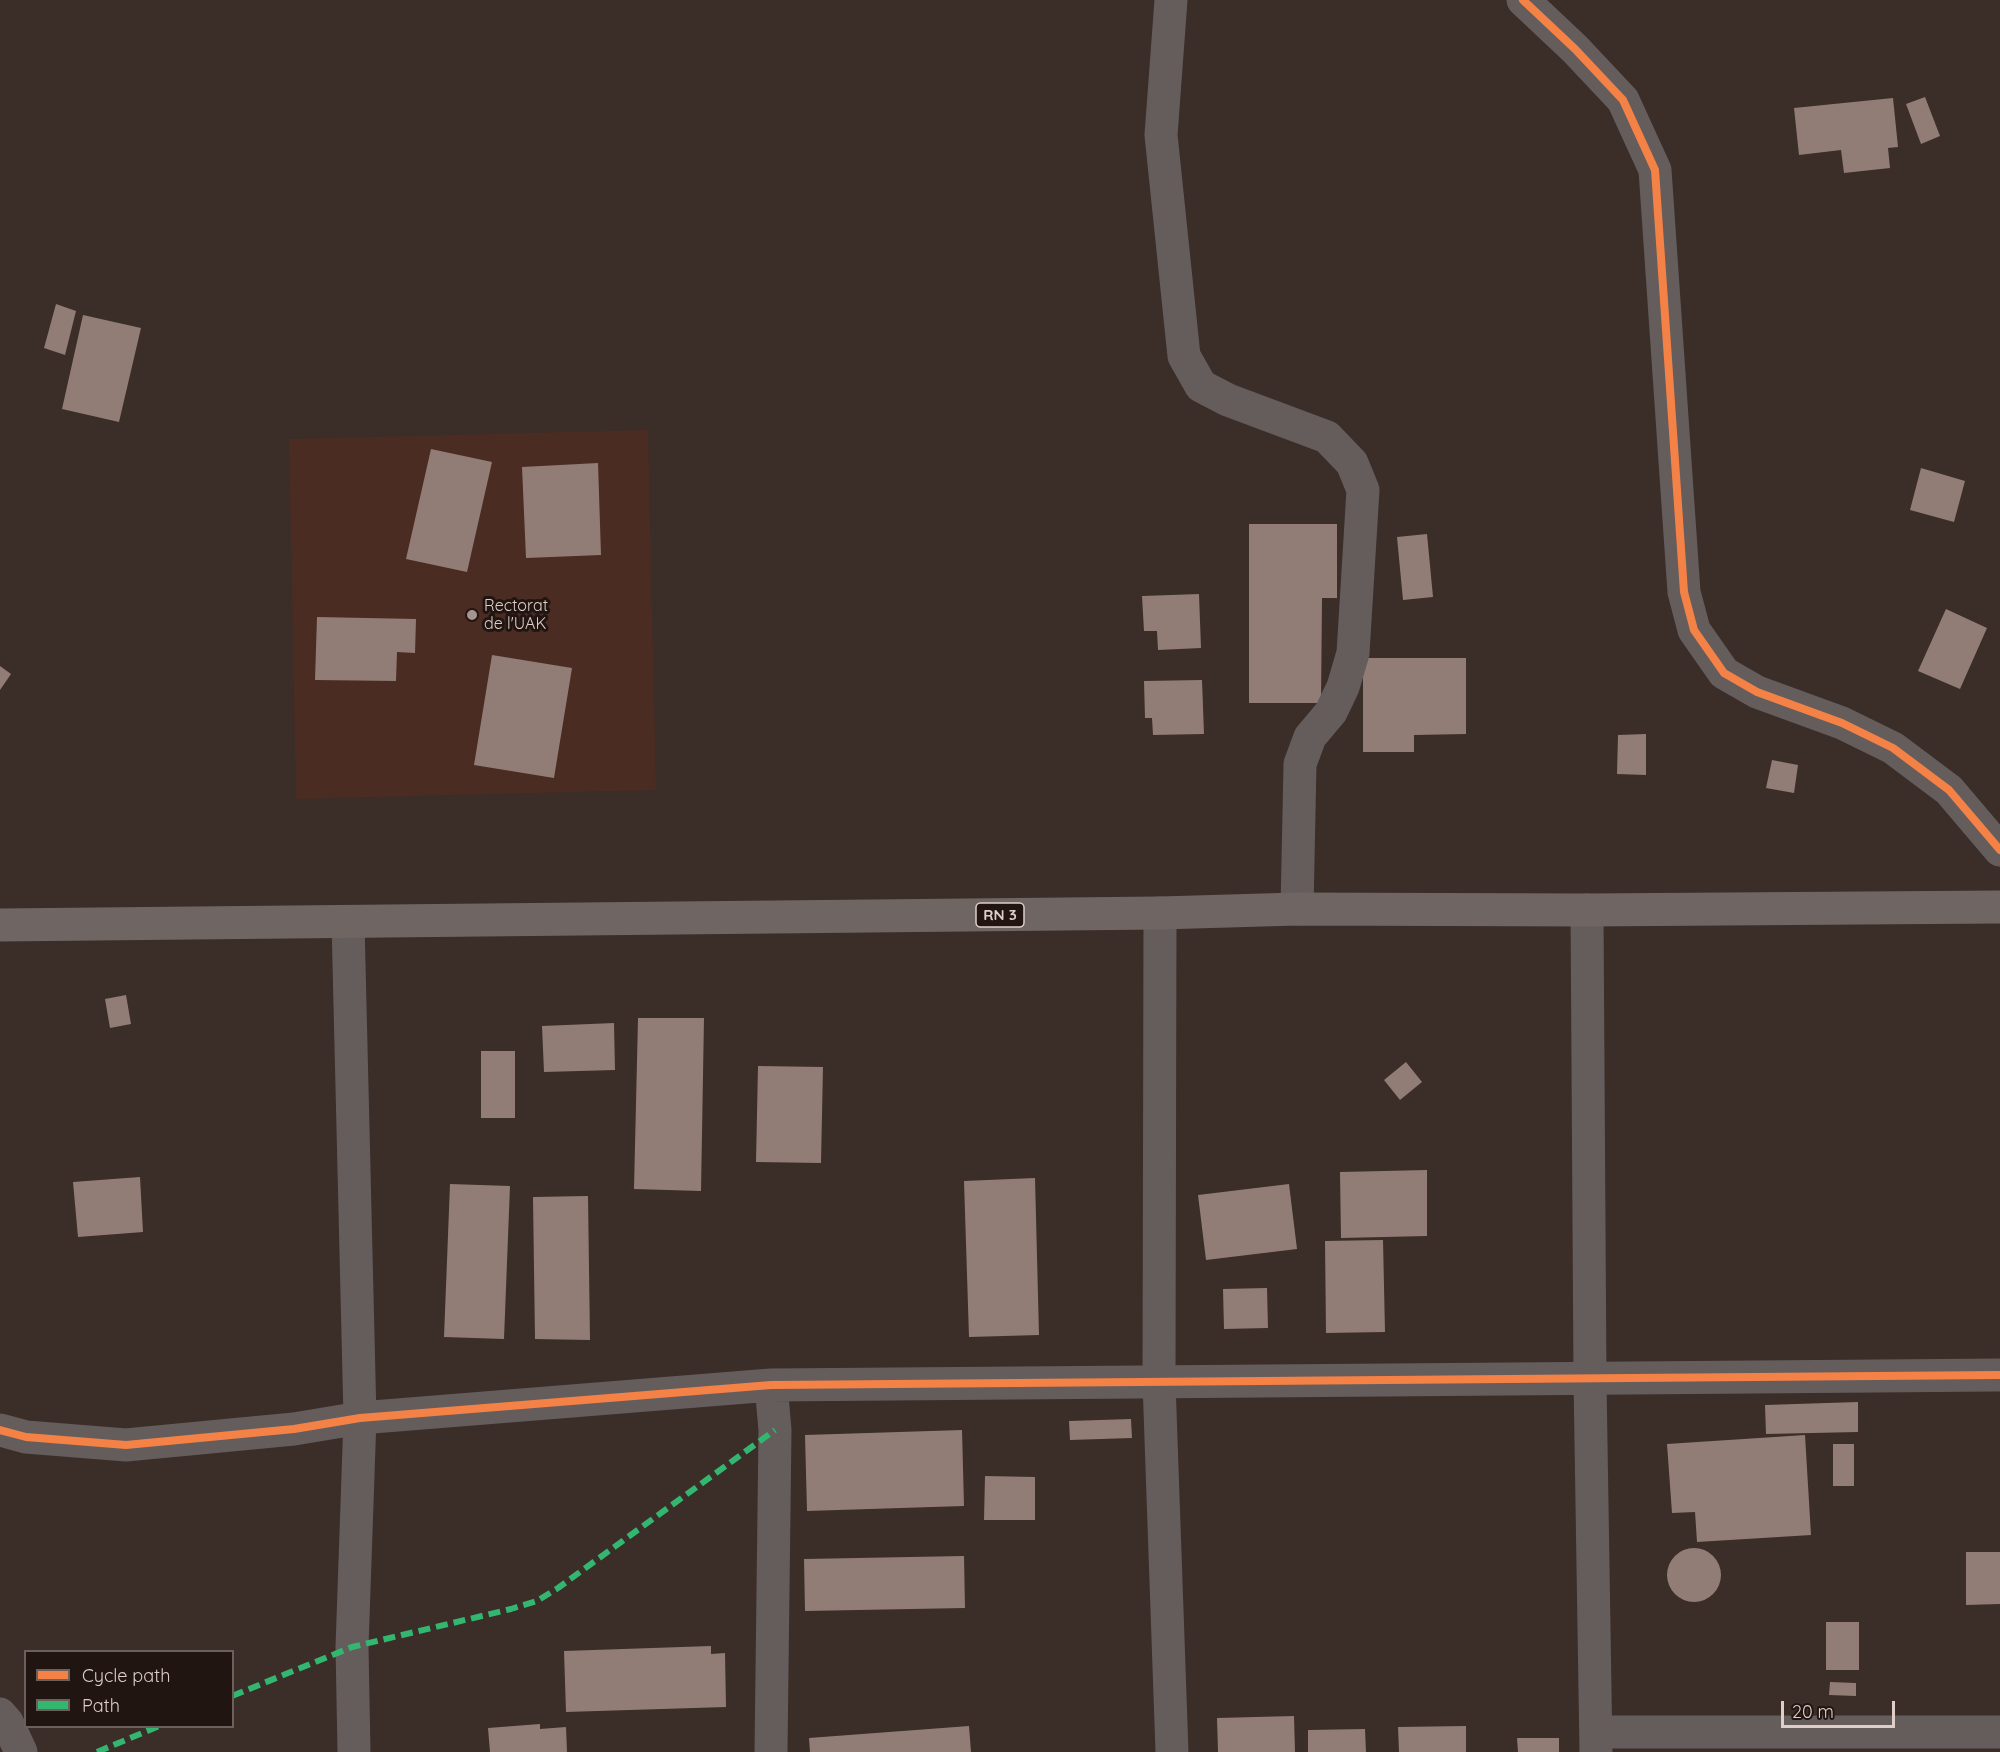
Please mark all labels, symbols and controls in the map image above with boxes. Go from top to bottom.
place label: Rectorat de l'UAK [484,596,548,634]
marker: Rectorat de l'UAK [465,608,479,622]
road number: RN 3 [976,903,1024,927]
legend [24,1650,234,1728]
text: Cycle path [82,1664,170,1687]
scale bar [1784,1689,1898,1727]
text: Path [82,1694,120,1717]
text: 20 m [1792,1700,1834,1723]

